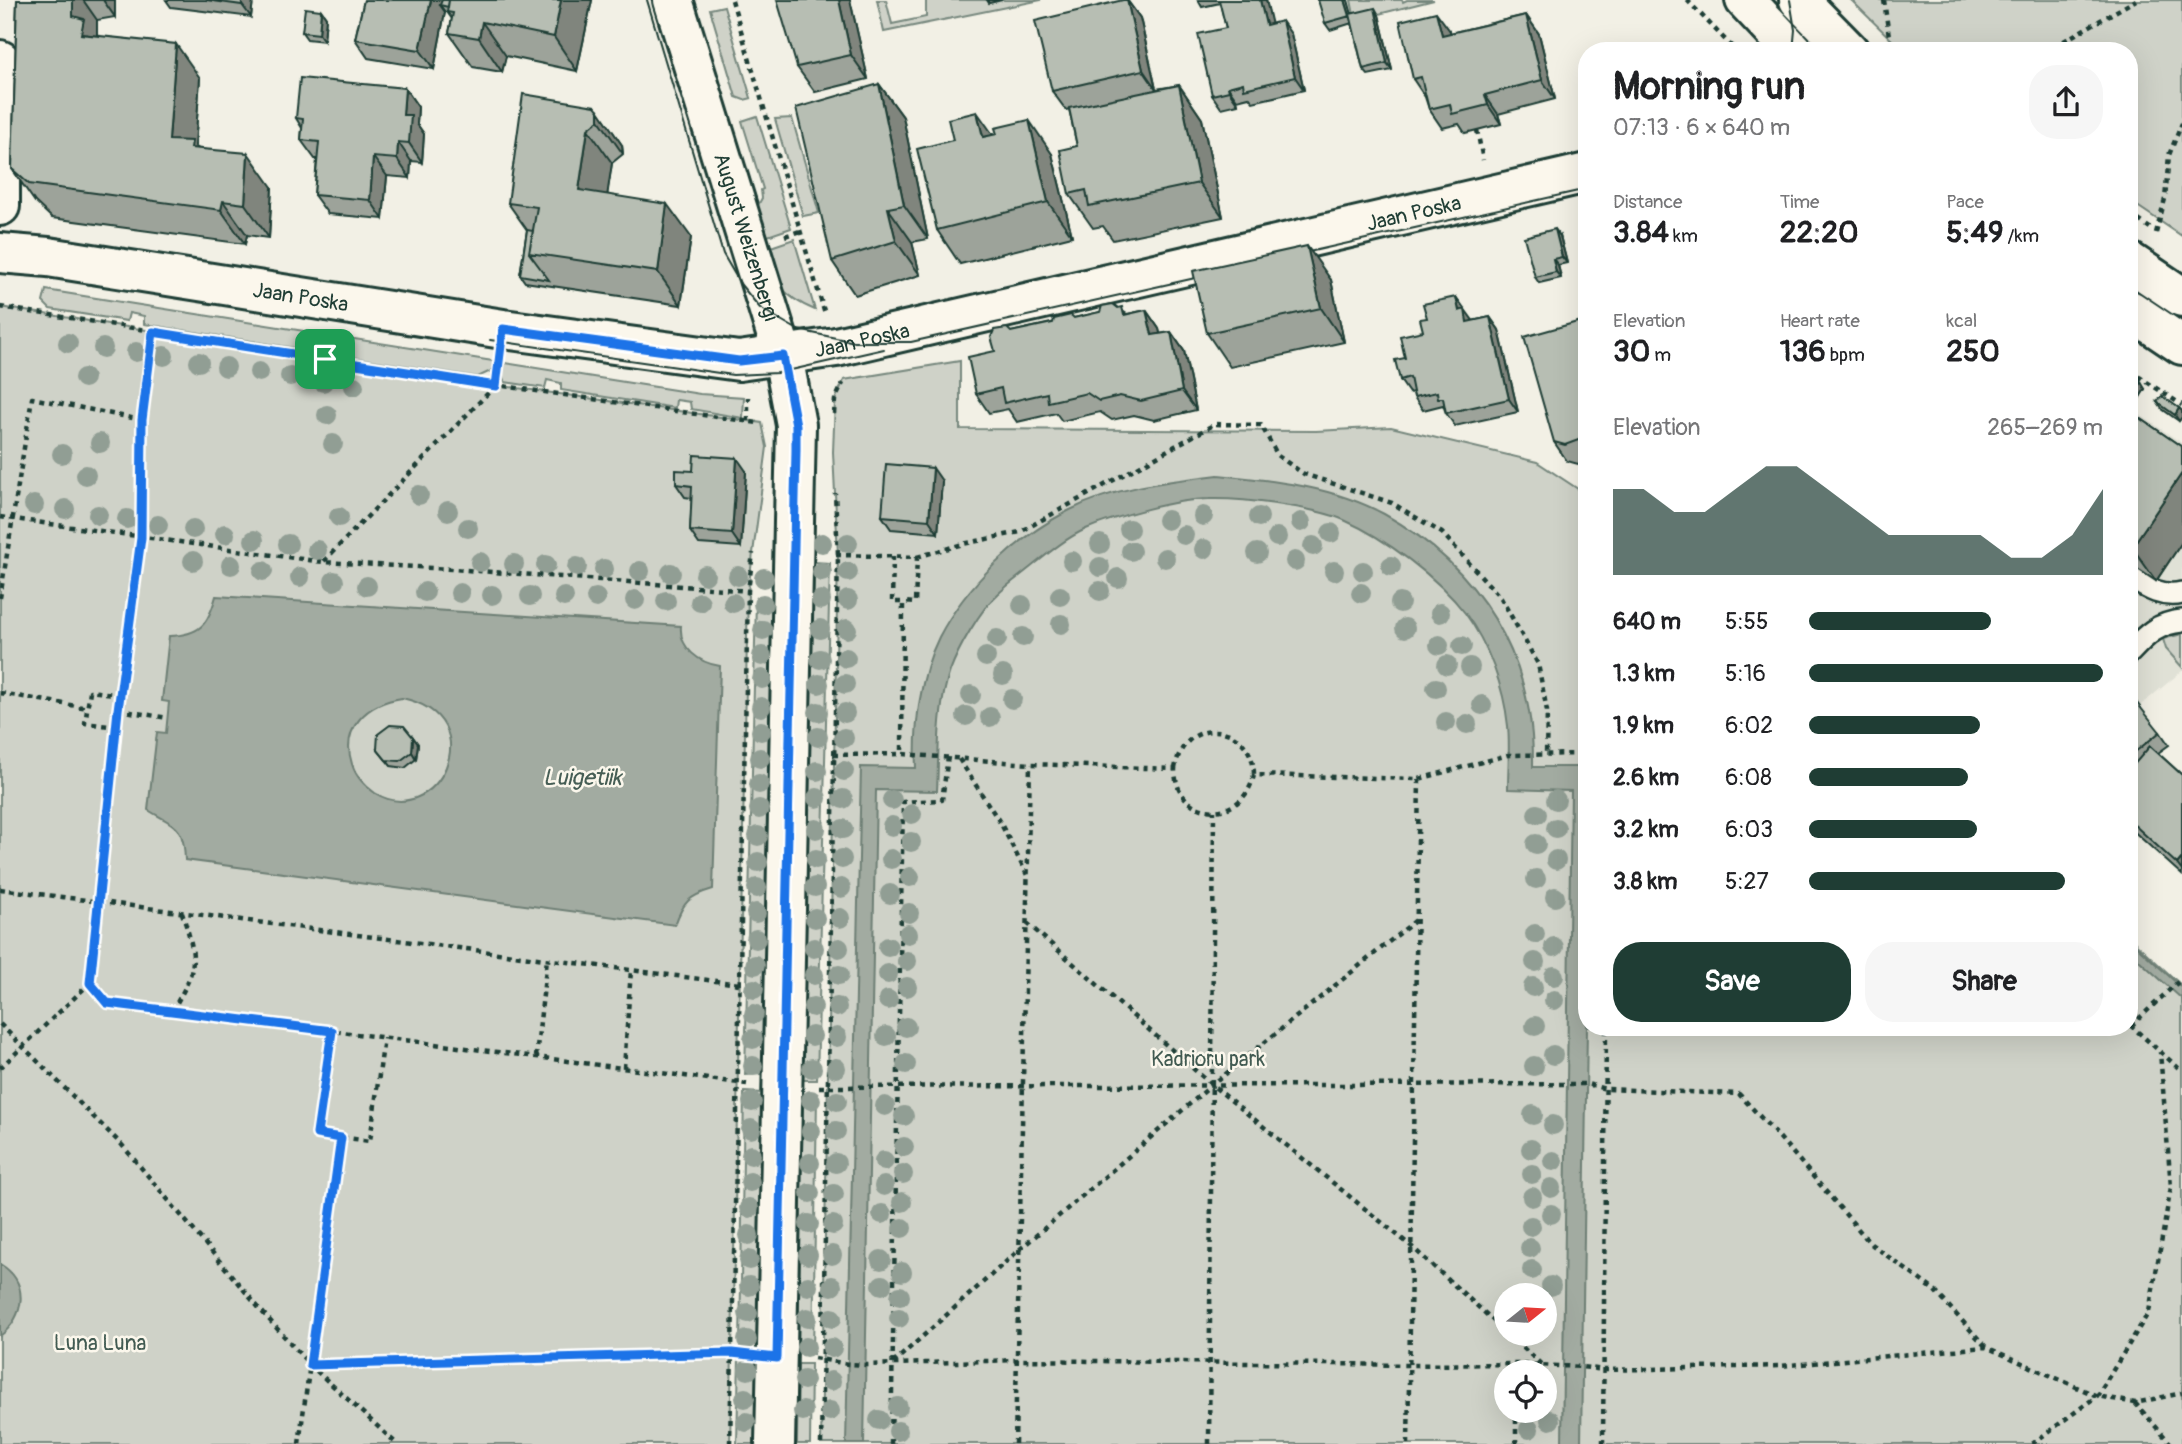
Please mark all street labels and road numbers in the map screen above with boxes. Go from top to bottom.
street label: August Weizenbergi [707,150,784,325]
street label: Jaan Poska [1364,190,1464,238]
street label: Jaan Poska [251,277,350,318]
street label: Jaan Poska [813,317,912,364]

